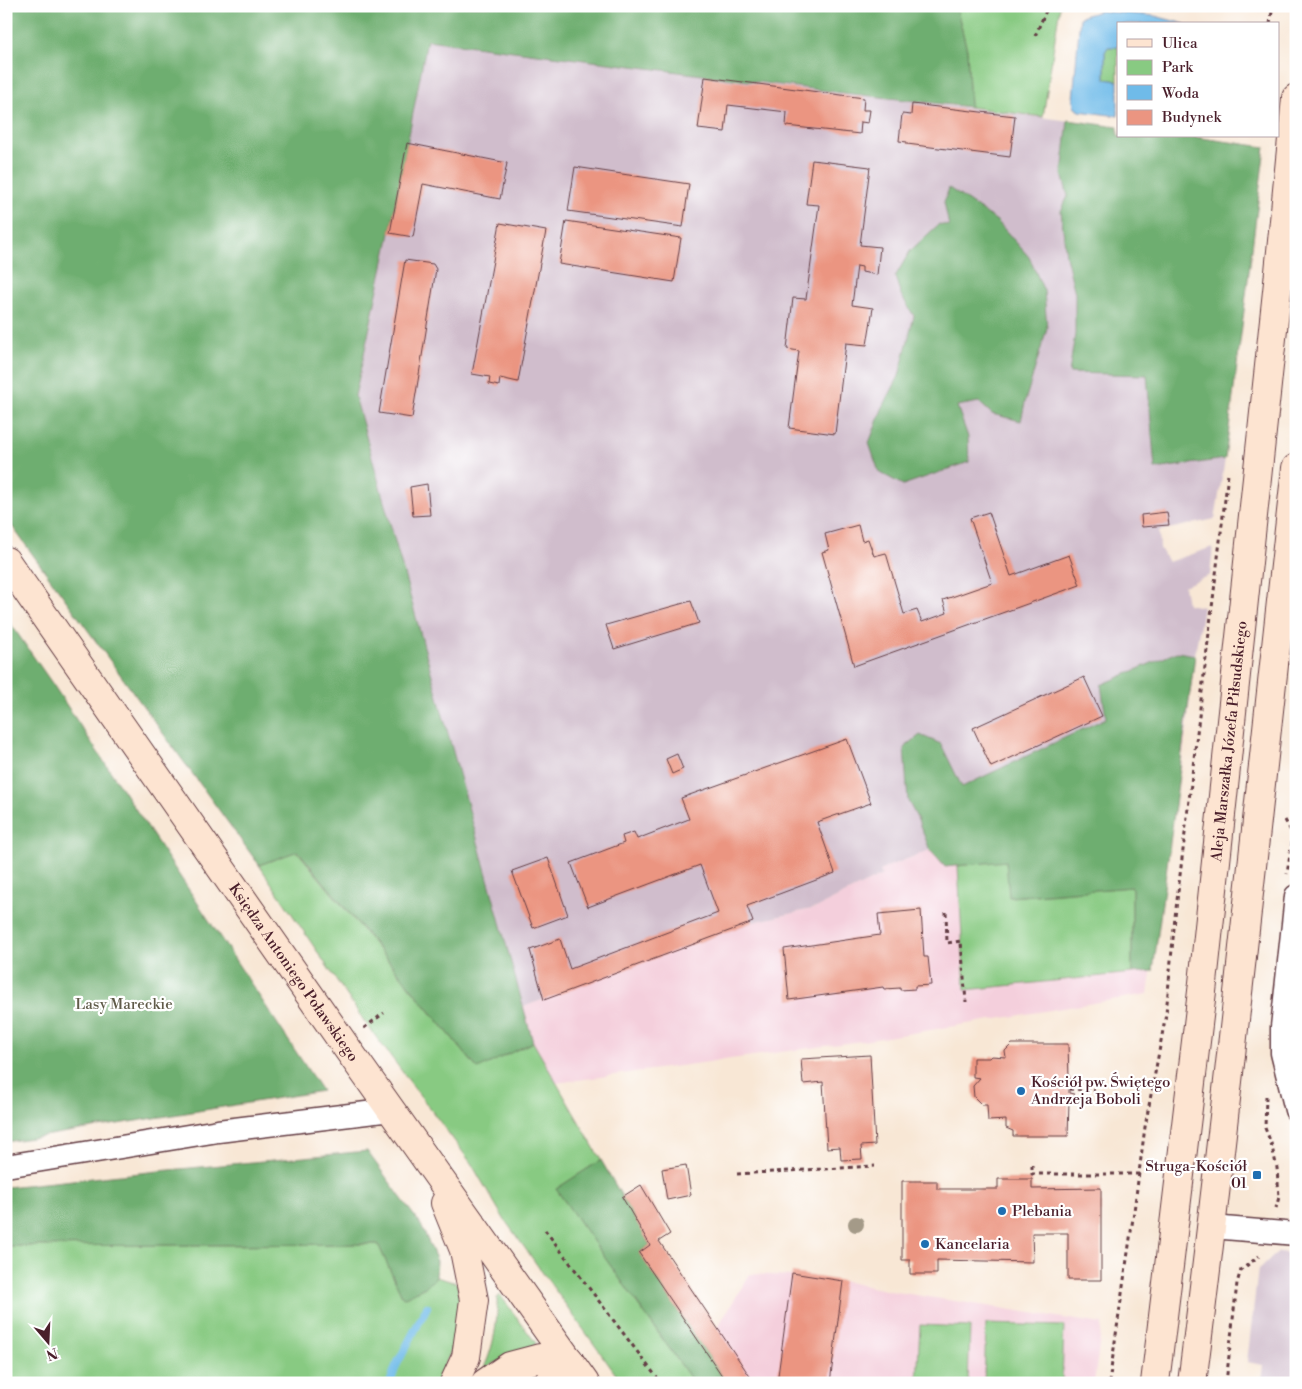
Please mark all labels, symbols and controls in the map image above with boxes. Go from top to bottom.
legend [1117,22,1280,138]
text: Ulica [1162,34,1198,53]
text: Park [1162,58,1194,77]
text: Woda [1161,84,1200,103]
text: Budynek [1161,108,1223,127]
street label: Aleja Marszałka Józefa Piłsudskiego [1207,620,1252,864]
street label: Księdza Antoniego Poławskiego [224,880,362,1065]
park label: Lasy Mareckie [75,995,173,1014]
place label: Kościół pw. Świętego Andrzeja Boboli [1030,1072,1170,1109]
marker: Kościół pw. Świętego Andrzeja Boboli [1015,1085,1027,1097]
place label: Struga-Kościół 01 [1145,1157,1248,1193]
marker: Struga-Kościół 01 [1251,1169,1263,1181]
place label: Plebania [1012,1202,1072,1221]
marker: Plebania [996,1205,1008,1217]
place label: Kancelaria [935,1235,1010,1254]
marker: Kancelaria [919,1238,931,1250]
north arrow [22,1316,72,1366]
text: N [44,1343,60,1364]

